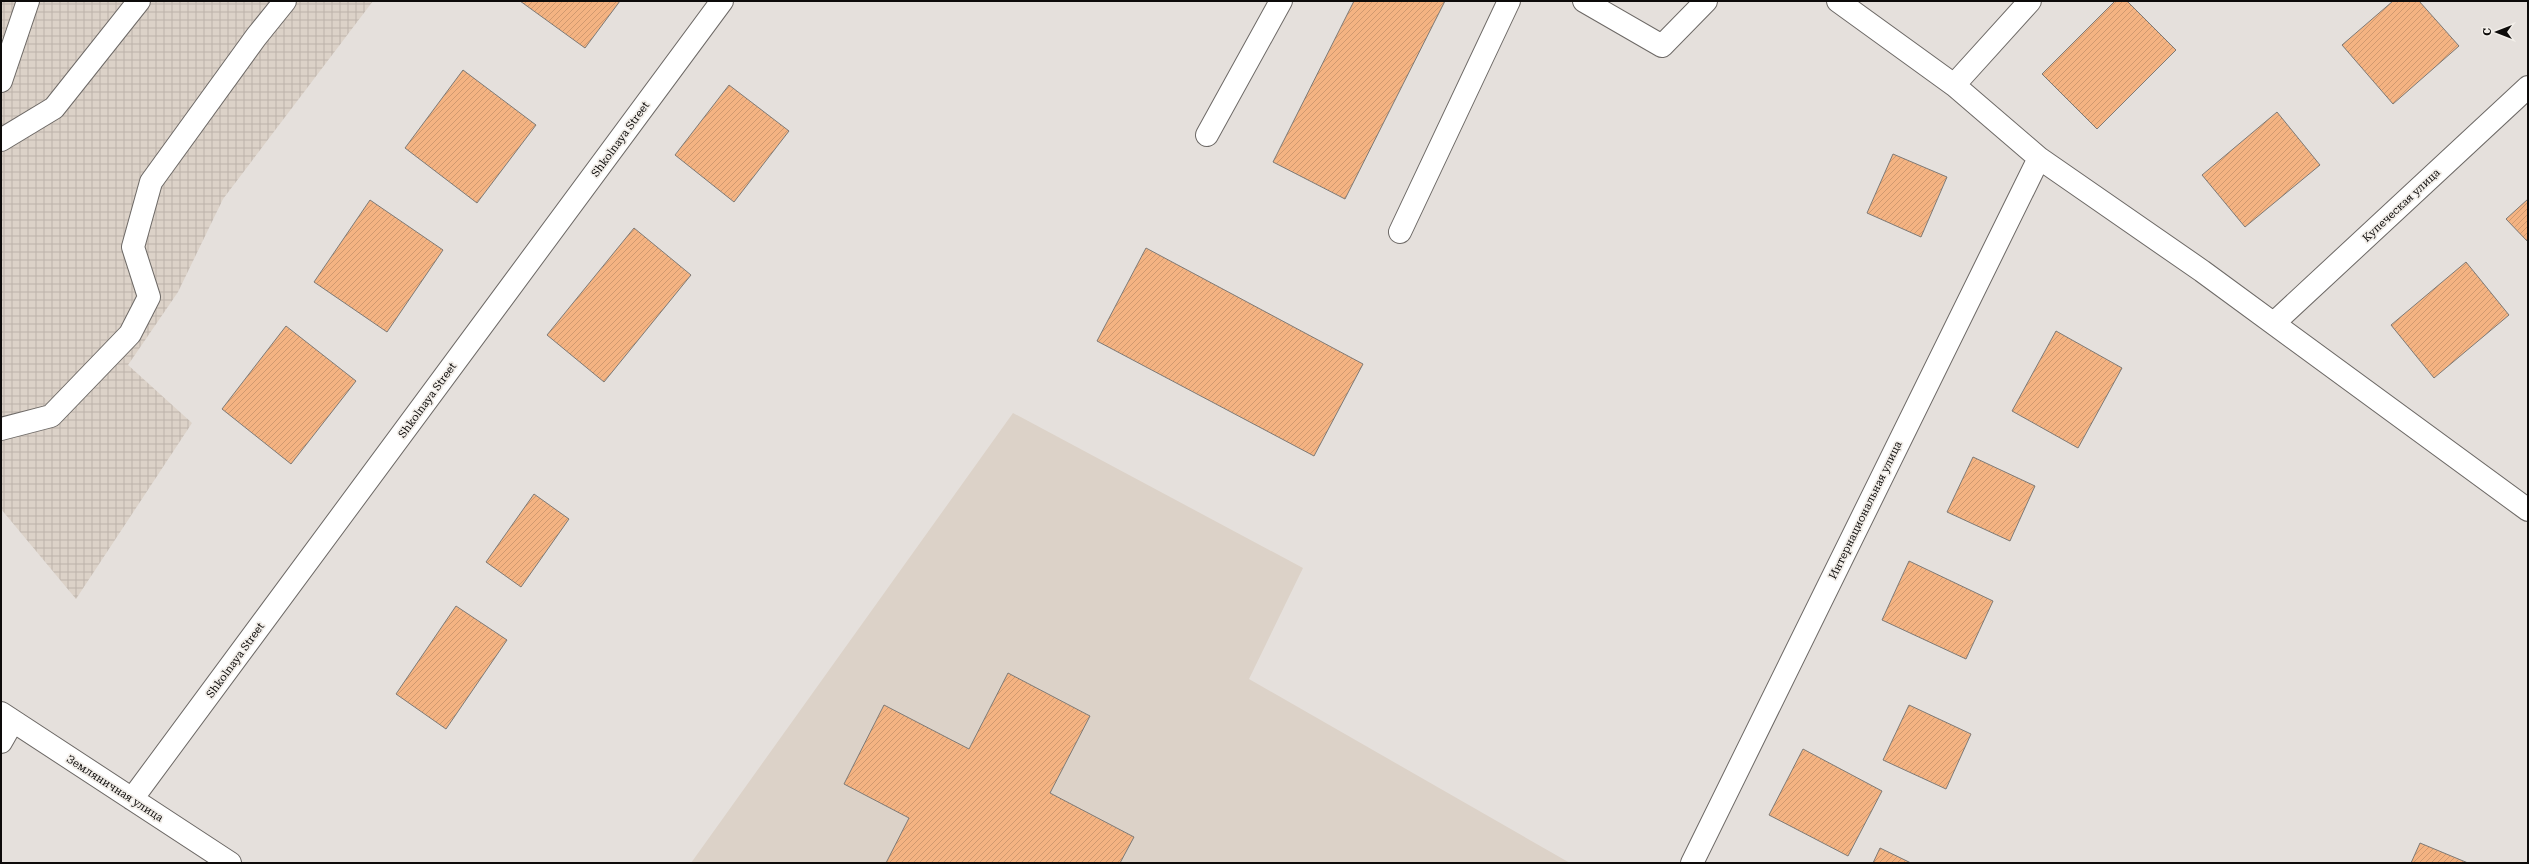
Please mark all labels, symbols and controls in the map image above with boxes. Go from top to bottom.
north arrow [2477,12,2517,52]
text: С [2481,28,2494,36]
street label: Shkolnaya Street [589,99,652,180]
street label: Купеческая улица [2360,166,2443,245]
street label: Shkolnaya Street [396,360,459,441]
street label: Интернациональная улица [1826,439,1905,581]
street label: Shkolnaya Street [204,620,267,701]
street label: Земляничная улица [64,752,166,825]

